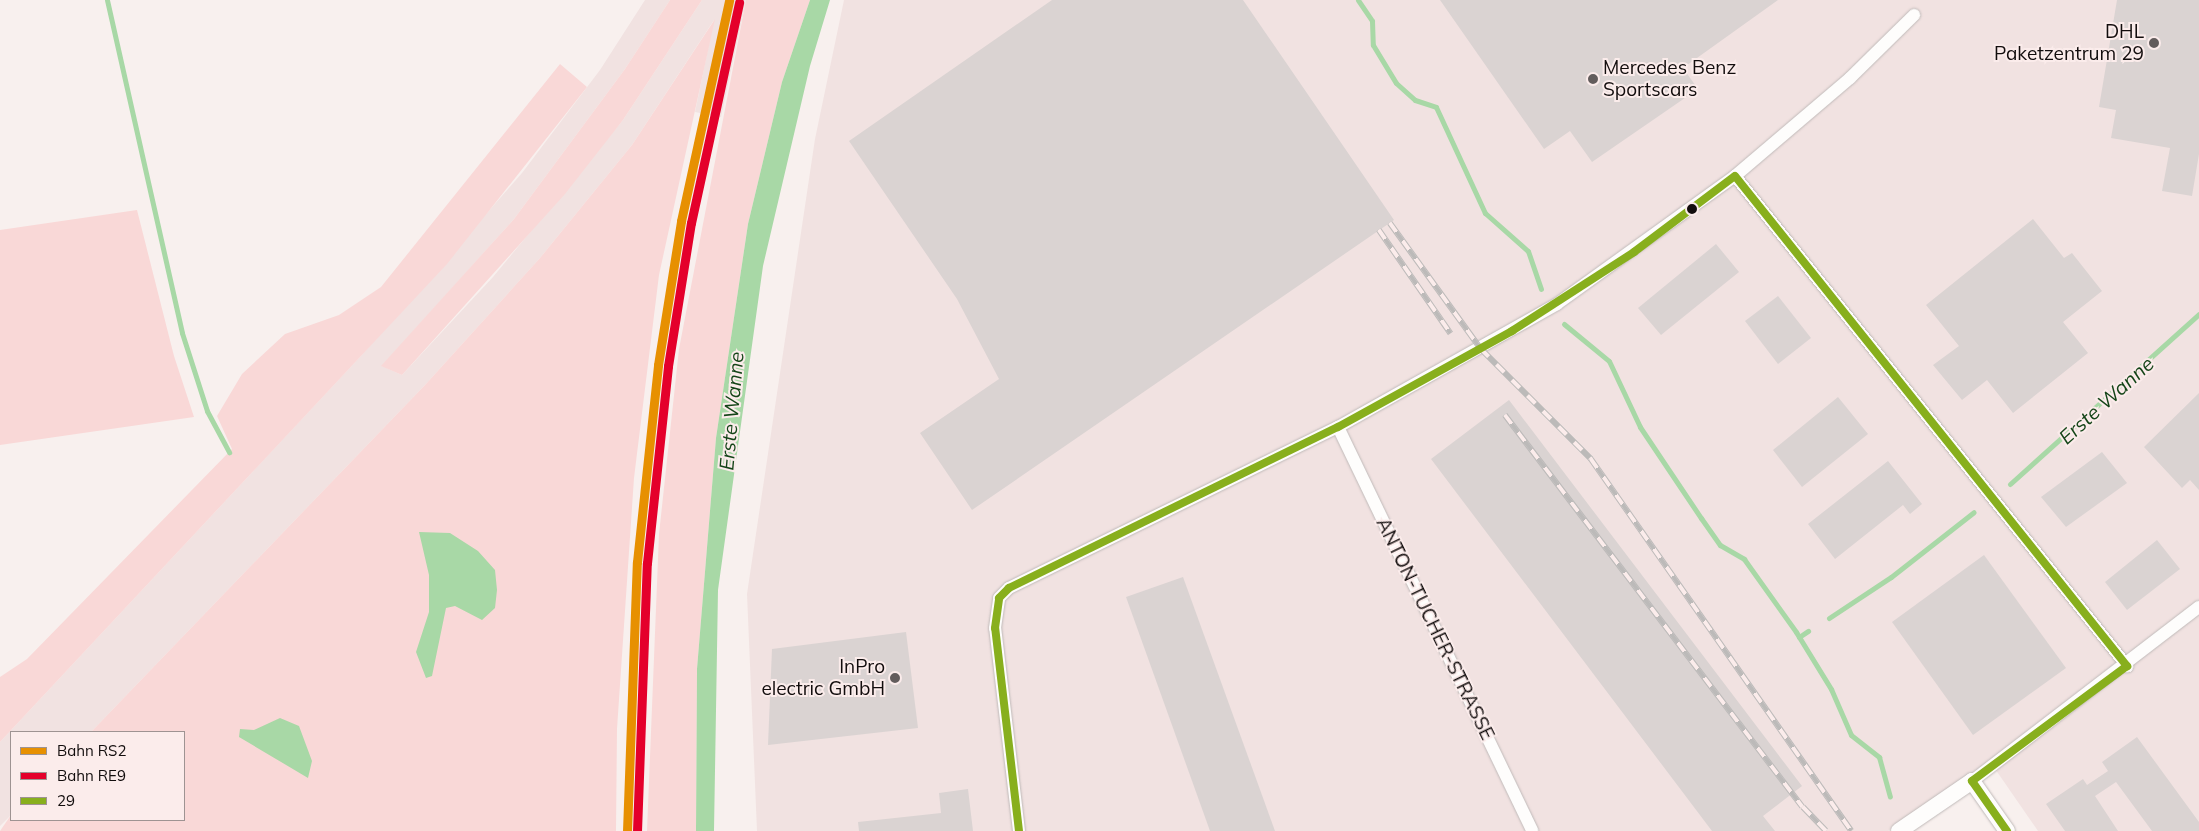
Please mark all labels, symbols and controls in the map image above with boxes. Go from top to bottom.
place label: DHL Paketzentrum 29 [1994,21,2144,65]
marker: DHL Paketzentrum 29 [2148,37,2160,49]
place label: Mercedes Benz Sportscars [1603,57,1736,101]
marker: Mercedes Benz Sportscars [1587,73,1599,85]
unlabelled marker [1687,204,1697,214]
water label: Erste Wanne [714,351,748,471]
water label: Erste Wanne [2054,351,2158,449]
street label: ANTON-TUCHER-STRASSE [1371,514,1499,744]
place label: InPro electric GmbH [761,656,885,700]
marker: InPro electric GmbH [889,672,901,684]
legend [10,731,185,821]
text: Bahn RS2 [57,741,126,760]
text: Bahn RE9 [57,766,126,785]
text: 29 [57,791,75,810]

